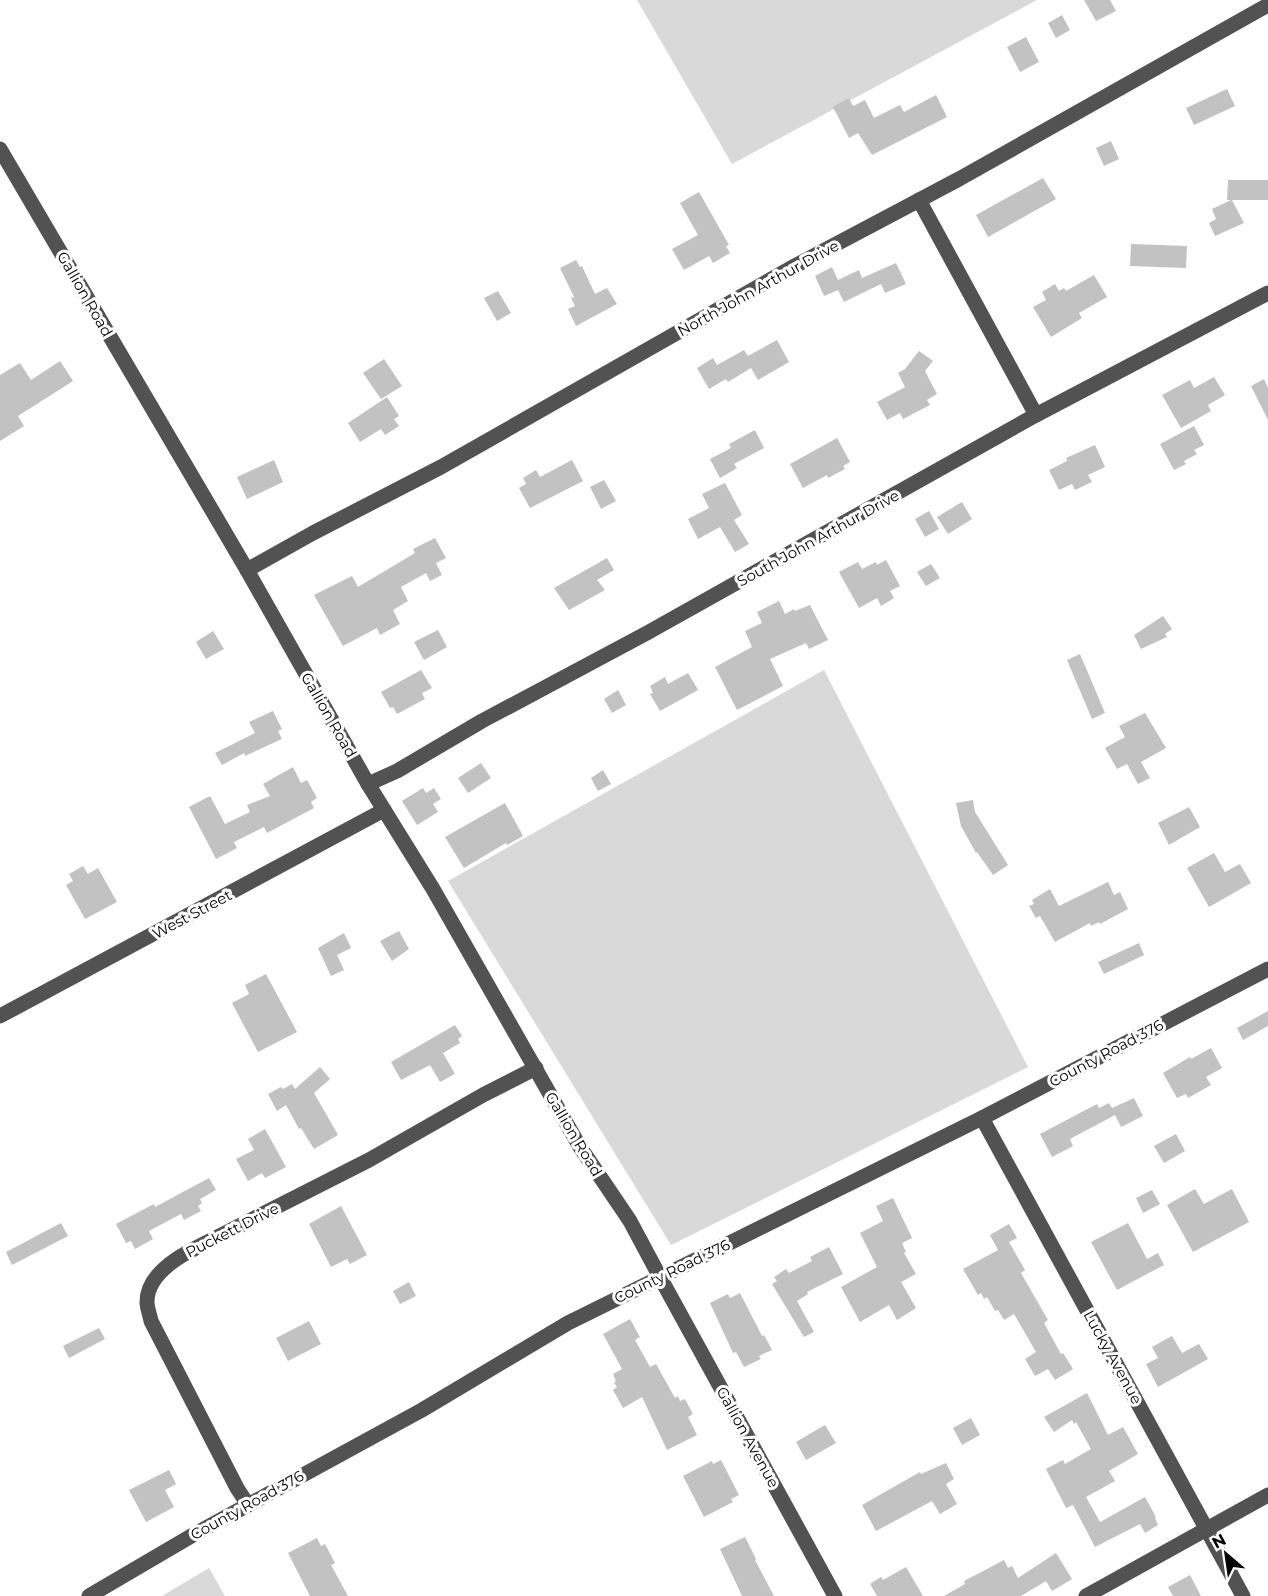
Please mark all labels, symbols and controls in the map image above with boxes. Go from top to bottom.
street label: North John Arthur Drive [674,236,842,340]
street label: Gallion Road [53,248,117,340]
street label: South John Arthur Drive [734,485,902,591]
street label: Gallion Road [297,669,361,761]
street label: West Street [149,885,235,943]
street label: County Road 376 [1046,1015,1166,1091]
street label: Gallion Road [541,1088,607,1180]
street label: Puckett Drive [182,1198,282,1262]
street label: County Road 376 [611,1235,733,1307]
street label: Lucky Avenue [1079,1307,1147,1407]
street label: Gallion Avenue [712,1383,784,1491]
street label: County Road 376 [187,1466,307,1544]
north arrow [1196,1524,1256,1584]
text: N [1209,1530,1229,1553]

